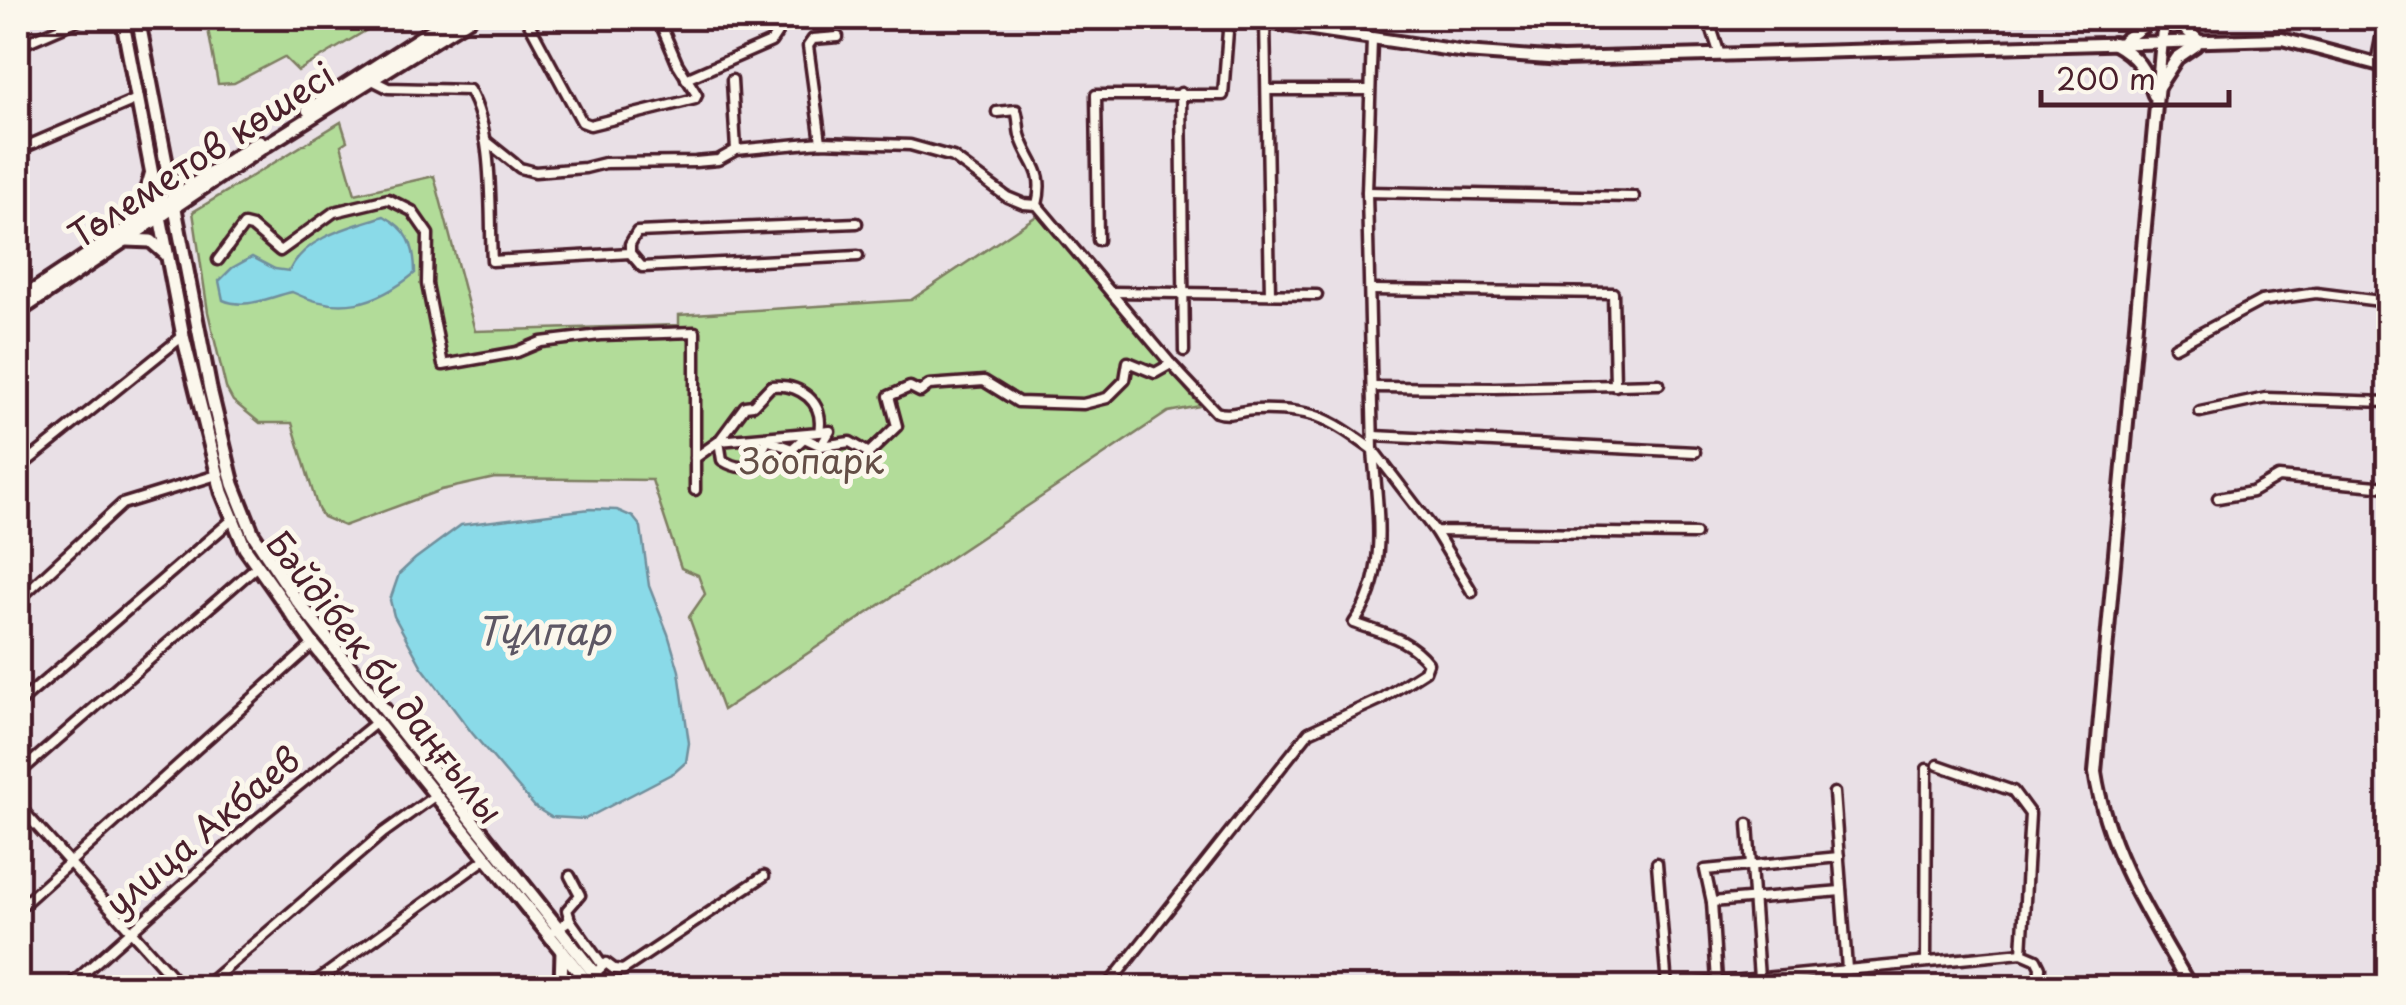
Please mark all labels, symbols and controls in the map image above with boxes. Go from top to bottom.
scale bar [2041,45,2228,107]
street label: Төлеметов көшесі [57,48,344,260]
text: 200 m [2056,55,2156,100]
park label: Зоопарк [739,433,884,486]
street label: Бәйдібек би даңғылы [254,519,517,834]
water label: Тұлпар [476,601,612,658]
street label: улица Акбаев [92,732,311,928]

